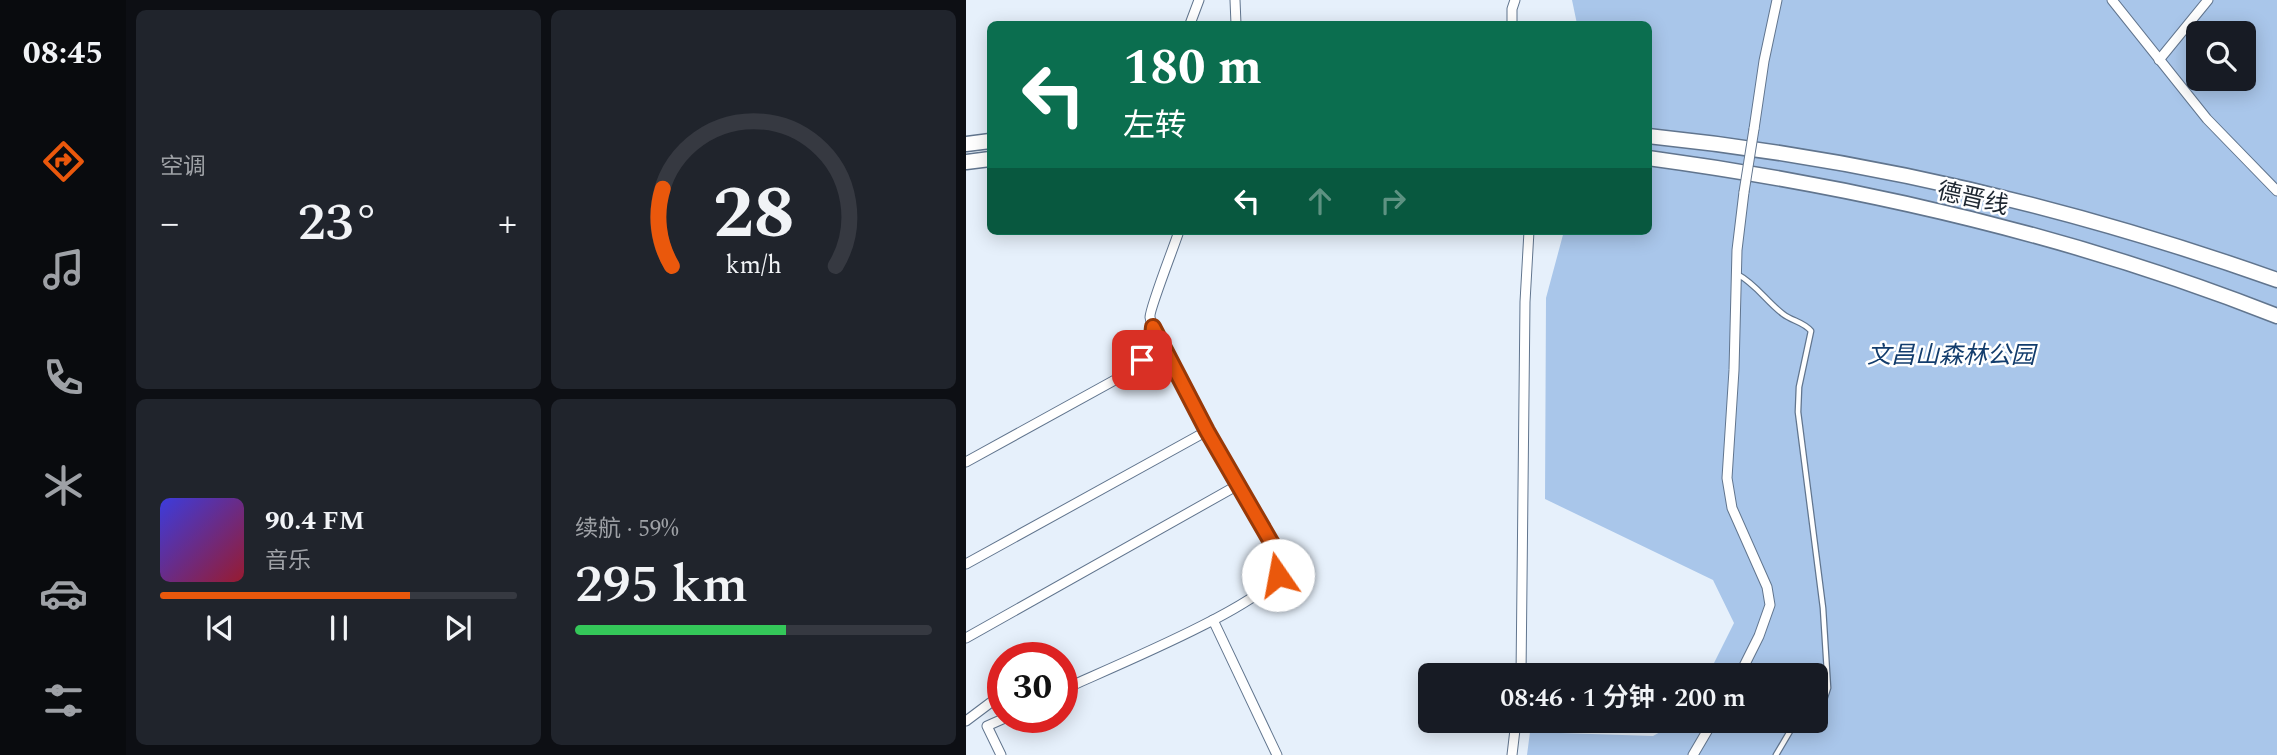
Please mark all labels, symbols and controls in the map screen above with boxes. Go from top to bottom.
map controls [2186,21,2256,91]
button: search [2186,21,2256,91]
text: 08:45 [23,29,103,78]
text: 180 m [1123,31,1262,106]
icon: left [1008,49,1099,140]
text: 左转 [1123,102,1187,151]
icon: directions [39,137,88,186]
text: 空调 [160,150,206,185]
text: 28 [713,159,794,270]
street label: 德晋线 [1934,173,2012,225]
icon: left [1228,182,1266,220]
icon: ahead [1301,182,1339,220]
icon: right [1374,182,1412,220]
text: 23° [298,184,379,263]
text: − [160,195,179,253]
text: + [498,195,517,253]
icon: music [39,245,88,294]
text: km/h [725,246,782,284]
pin [1112,330,1172,390]
park label: 文昌山森林公园 [1867,338,2038,374]
icon: arrive [1123,341,1161,379]
icon: phone [39,353,88,402]
icon: climate [39,461,88,510]
text: 90.4 FM [265,501,365,541]
text: 续航 · 59% [575,512,679,547]
position arrow [1241,538,1315,612]
text: 音乐 [265,544,311,579]
text: 295 km [575,546,748,625]
icon: car [39,569,88,618]
icon: previous [201,609,239,647]
icon: pause [320,609,358,647]
icon: next [439,609,477,647]
speed limit sign: 30 [987,642,1078,733]
icon: filters [39,676,88,725]
text: 08:46 · 1 分钟 · 200 m [1500,678,1746,718]

